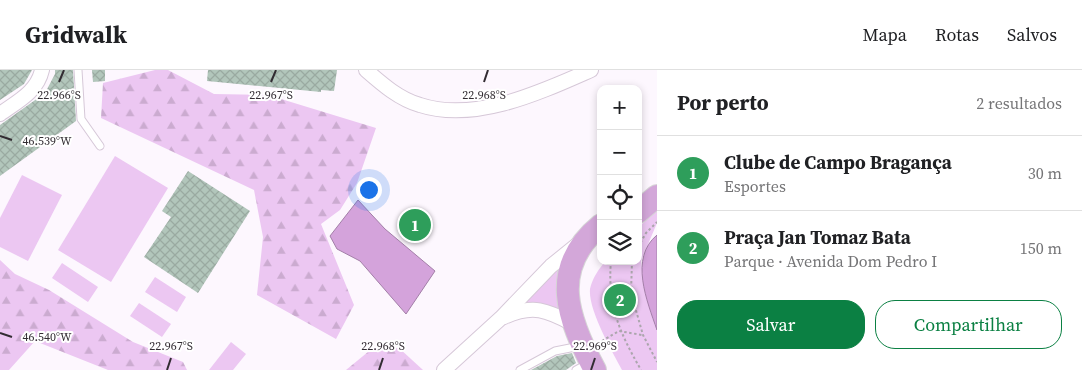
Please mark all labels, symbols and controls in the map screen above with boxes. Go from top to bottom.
text: Gridwalk [25,18,127,51]
text: Mapa [863,22,907,47]
text: Rotas [935,22,979,47]
text: Salvos [1007,22,1057,47]
map controls [597,85,642,265]
button: + [597,85,642,130]
text: 22.966°S [37,87,81,103]
text: 22.967°S [249,87,293,103]
text: 22.968°S [462,87,506,103]
text: Por perto [677,88,769,117]
text: 2 resultados [976,92,1062,114]
button: − [597,130,642,175]
text: 46.539°W [22,133,72,149]
text: Clube de Campo Bragança [724,149,952,175]
text: 1 [689,162,697,184]
text: 30 m [1028,162,1062,184]
button: locate [597,175,642,220]
text: Esportes [724,175,786,197]
your location [356,177,382,203]
pin: 1 [399,206,431,244]
button: layers [597,220,642,265]
text: Praça Jan Tomaz Bata [724,224,911,250]
text: 2 [689,237,697,259]
text: 150 m [1020,237,1062,259]
text: Parque · Avenida Dom Pedro I [724,250,937,272]
pin: 2 [604,281,636,319]
button: Salvar [677,300,865,349]
button: Compartilhar [875,300,1062,349]
text: 46.540°W [22,329,72,345]
text: 22.967°S [149,338,193,354]
text: 22.968°S [361,338,405,354]
text: 22.969°S [573,338,617,354]

